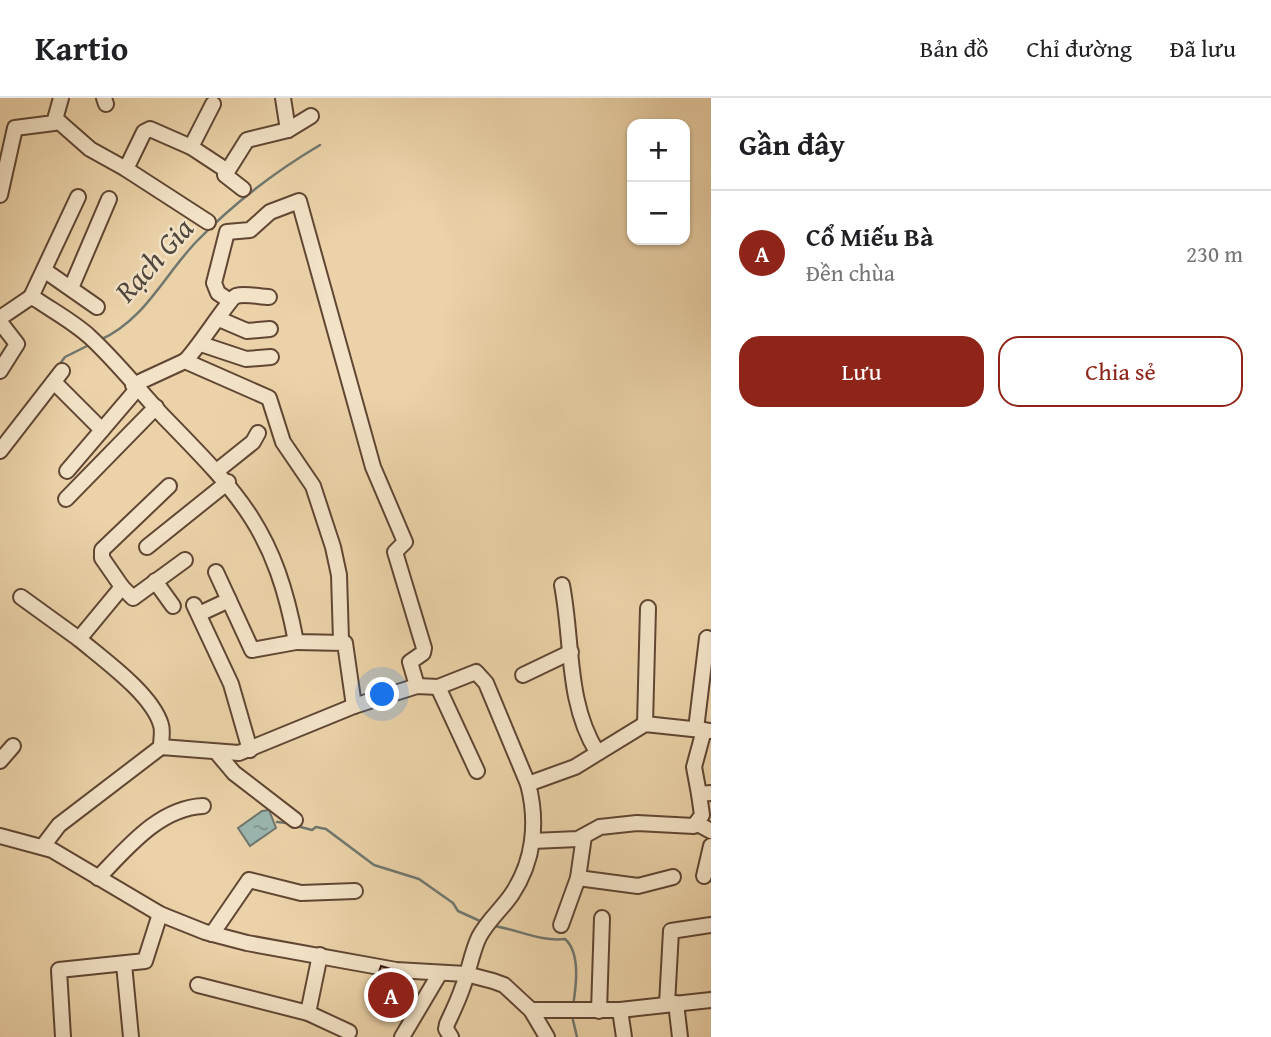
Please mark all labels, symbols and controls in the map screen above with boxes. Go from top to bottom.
text: Kartio [35,24,128,72]
text: Bản đồ [920,31,989,66]
text: Chỉ đường [1027,31,1132,66]
text: Đã lưu [1170,31,1236,66]
map controls [627,119,690,245]
button: + [627,119,690,182]
text: Gần đây [739,122,845,166]
button: − [627,182,690,245]
water label: Rạch Gia [103,207,203,312]
text: Cổ Miếu Bà [806,217,934,256]
text: A [755,237,769,270]
text: 230 m [1186,237,1243,270]
text: Đền chùa [806,256,895,289]
button: Lưu [739,336,984,407]
button: Chia sẻ [998,336,1243,407]
your location [365,677,399,711]
pin: A [368,969,414,1021]

